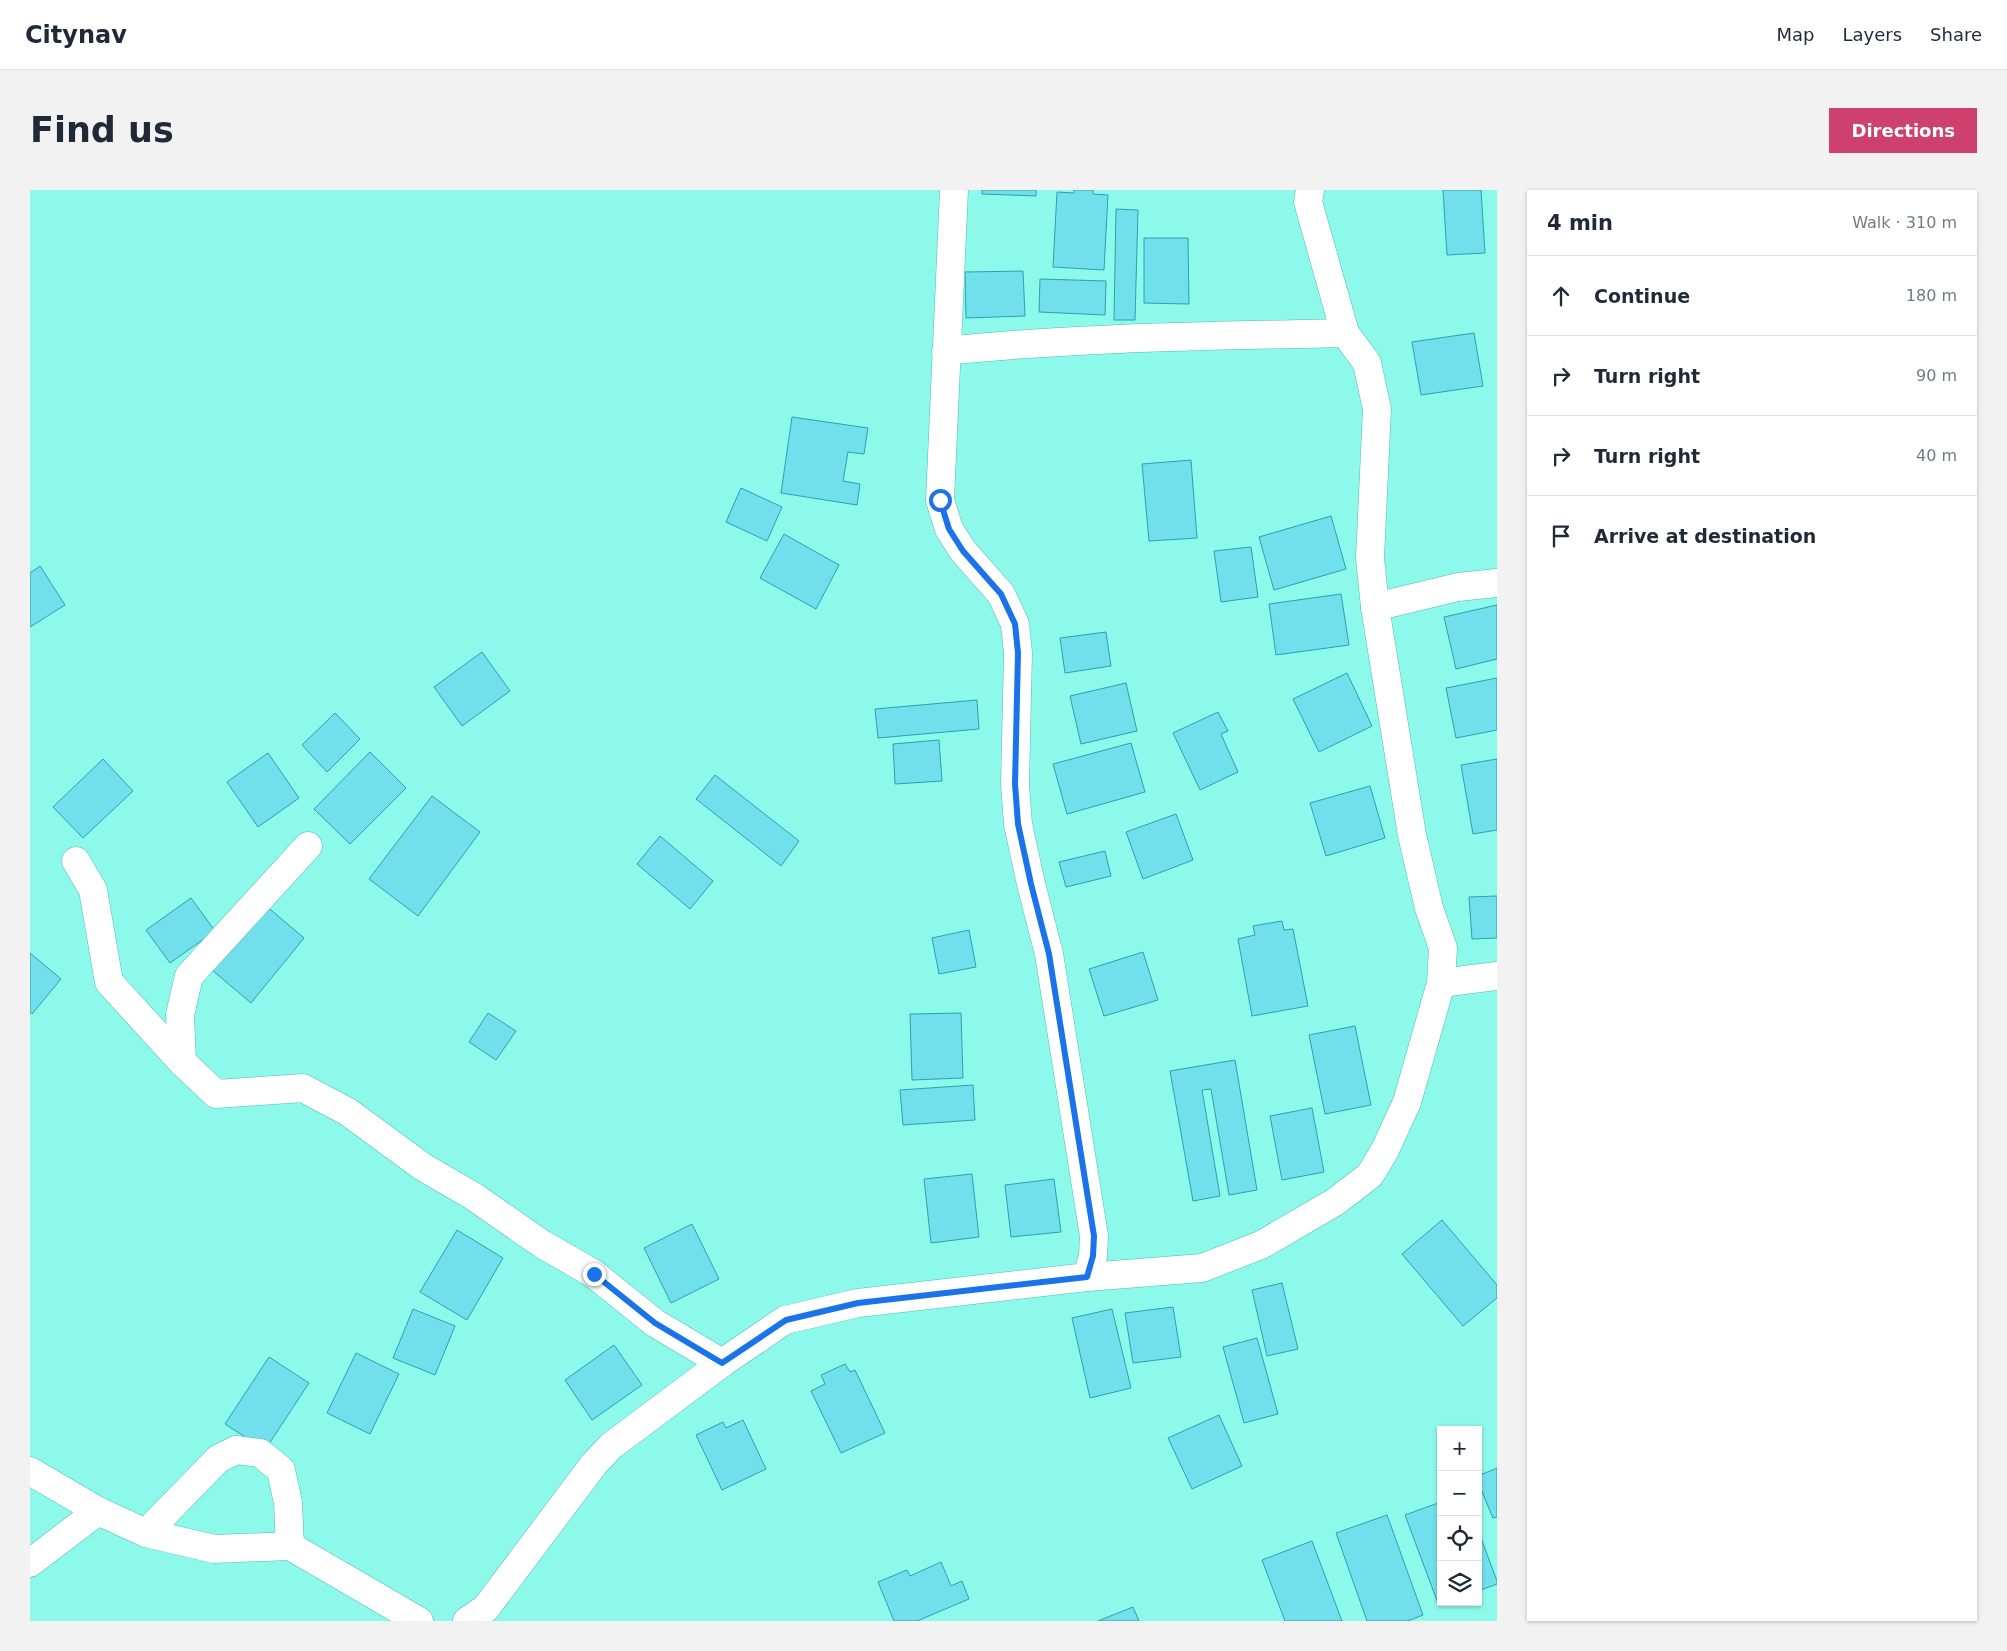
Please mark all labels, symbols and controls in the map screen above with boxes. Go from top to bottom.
text: Citynav [25,21,127,49]
text: Map [1776,24,1814,45]
text: Layers [1842,24,1902,45]
text: Share [1930,24,1982,45]
button: Directions [1829,108,1977,153]
text: Find us [30,110,174,150]
text: 4 min [1547,211,1613,235]
text: Walk · 310 m [1852,213,1957,232]
icon: ahead [1547,282,1575,310]
text: Continue [1594,285,1690,307]
text: 180 m [1906,286,1957,305]
icon: right [1547,362,1575,390]
text: Turn right [1594,365,1700,387]
text: 90 m [1916,366,1957,385]
icon: right [1547,442,1575,470]
text: Turn right [1594,445,1700,467]
text: 40 m [1916,446,1957,465]
route start [929,489,952,512]
icon: arrive [1547,522,1575,550]
text: Arrive at destination [1594,525,1816,547]
route end [583,1263,606,1286]
map controls [1437,1426,1482,1606]
button: + [1437,1426,1482,1471]
button: − [1437,1471,1482,1516]
button: locate [1437,1516,1482,1561]
button: layers [1437,1561,1482,1606]

